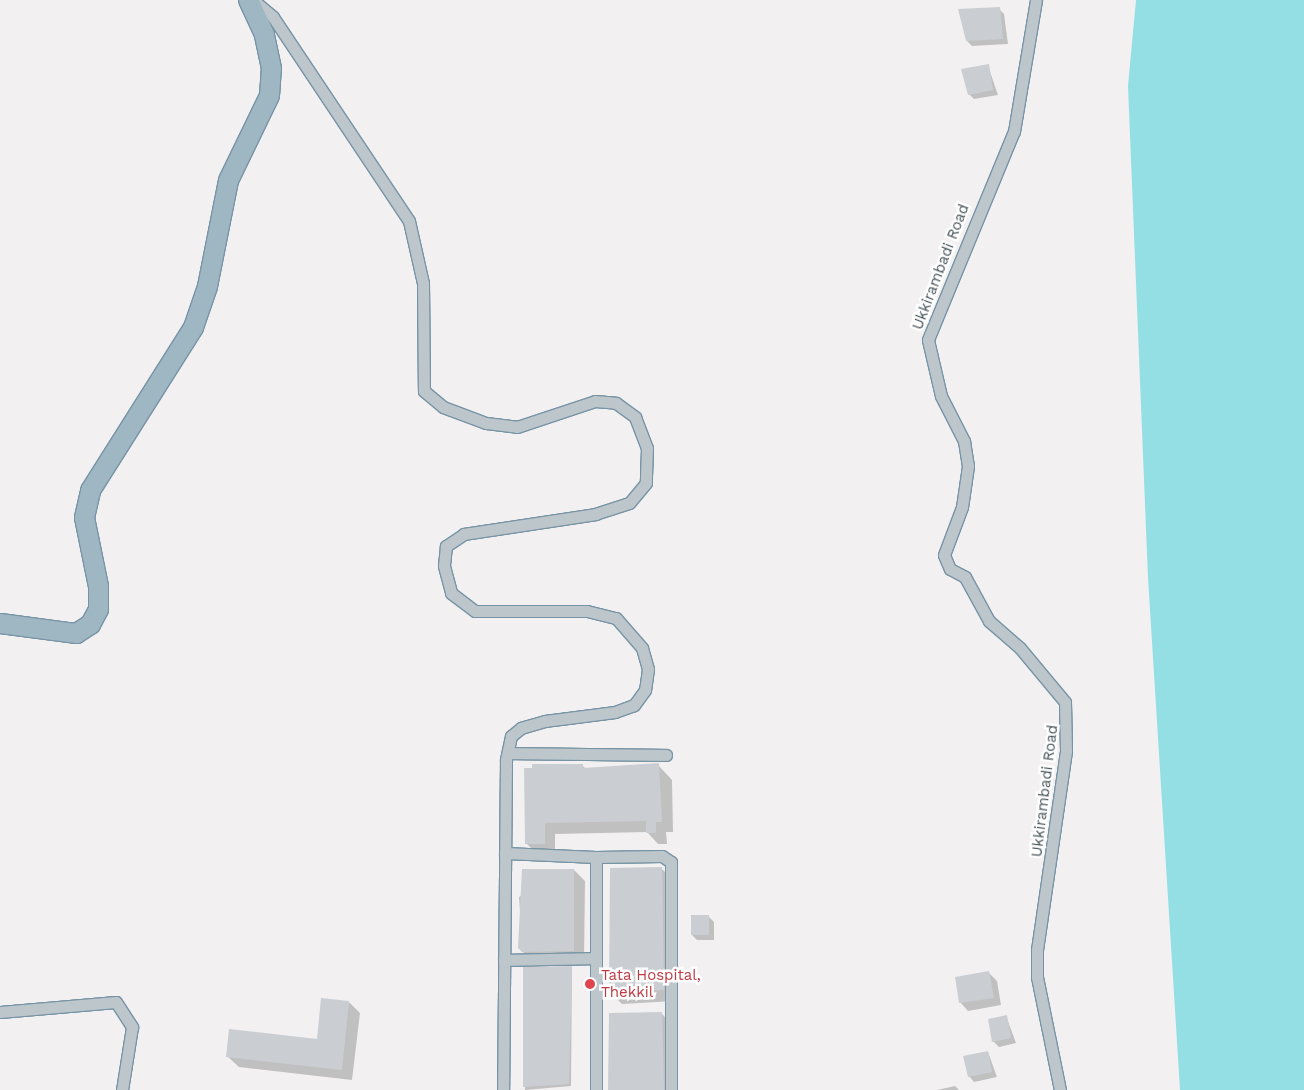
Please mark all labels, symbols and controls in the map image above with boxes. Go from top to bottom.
street label: Ukkirambadi Road [909,202,973,332]
street label: Ukkirambadi Road [1028,724,1062,858]
place label: Tata Hospital, Thekkil [601,966,701,1001]
marker: Tata Hospital, Thekkil [583,977,597,991]

